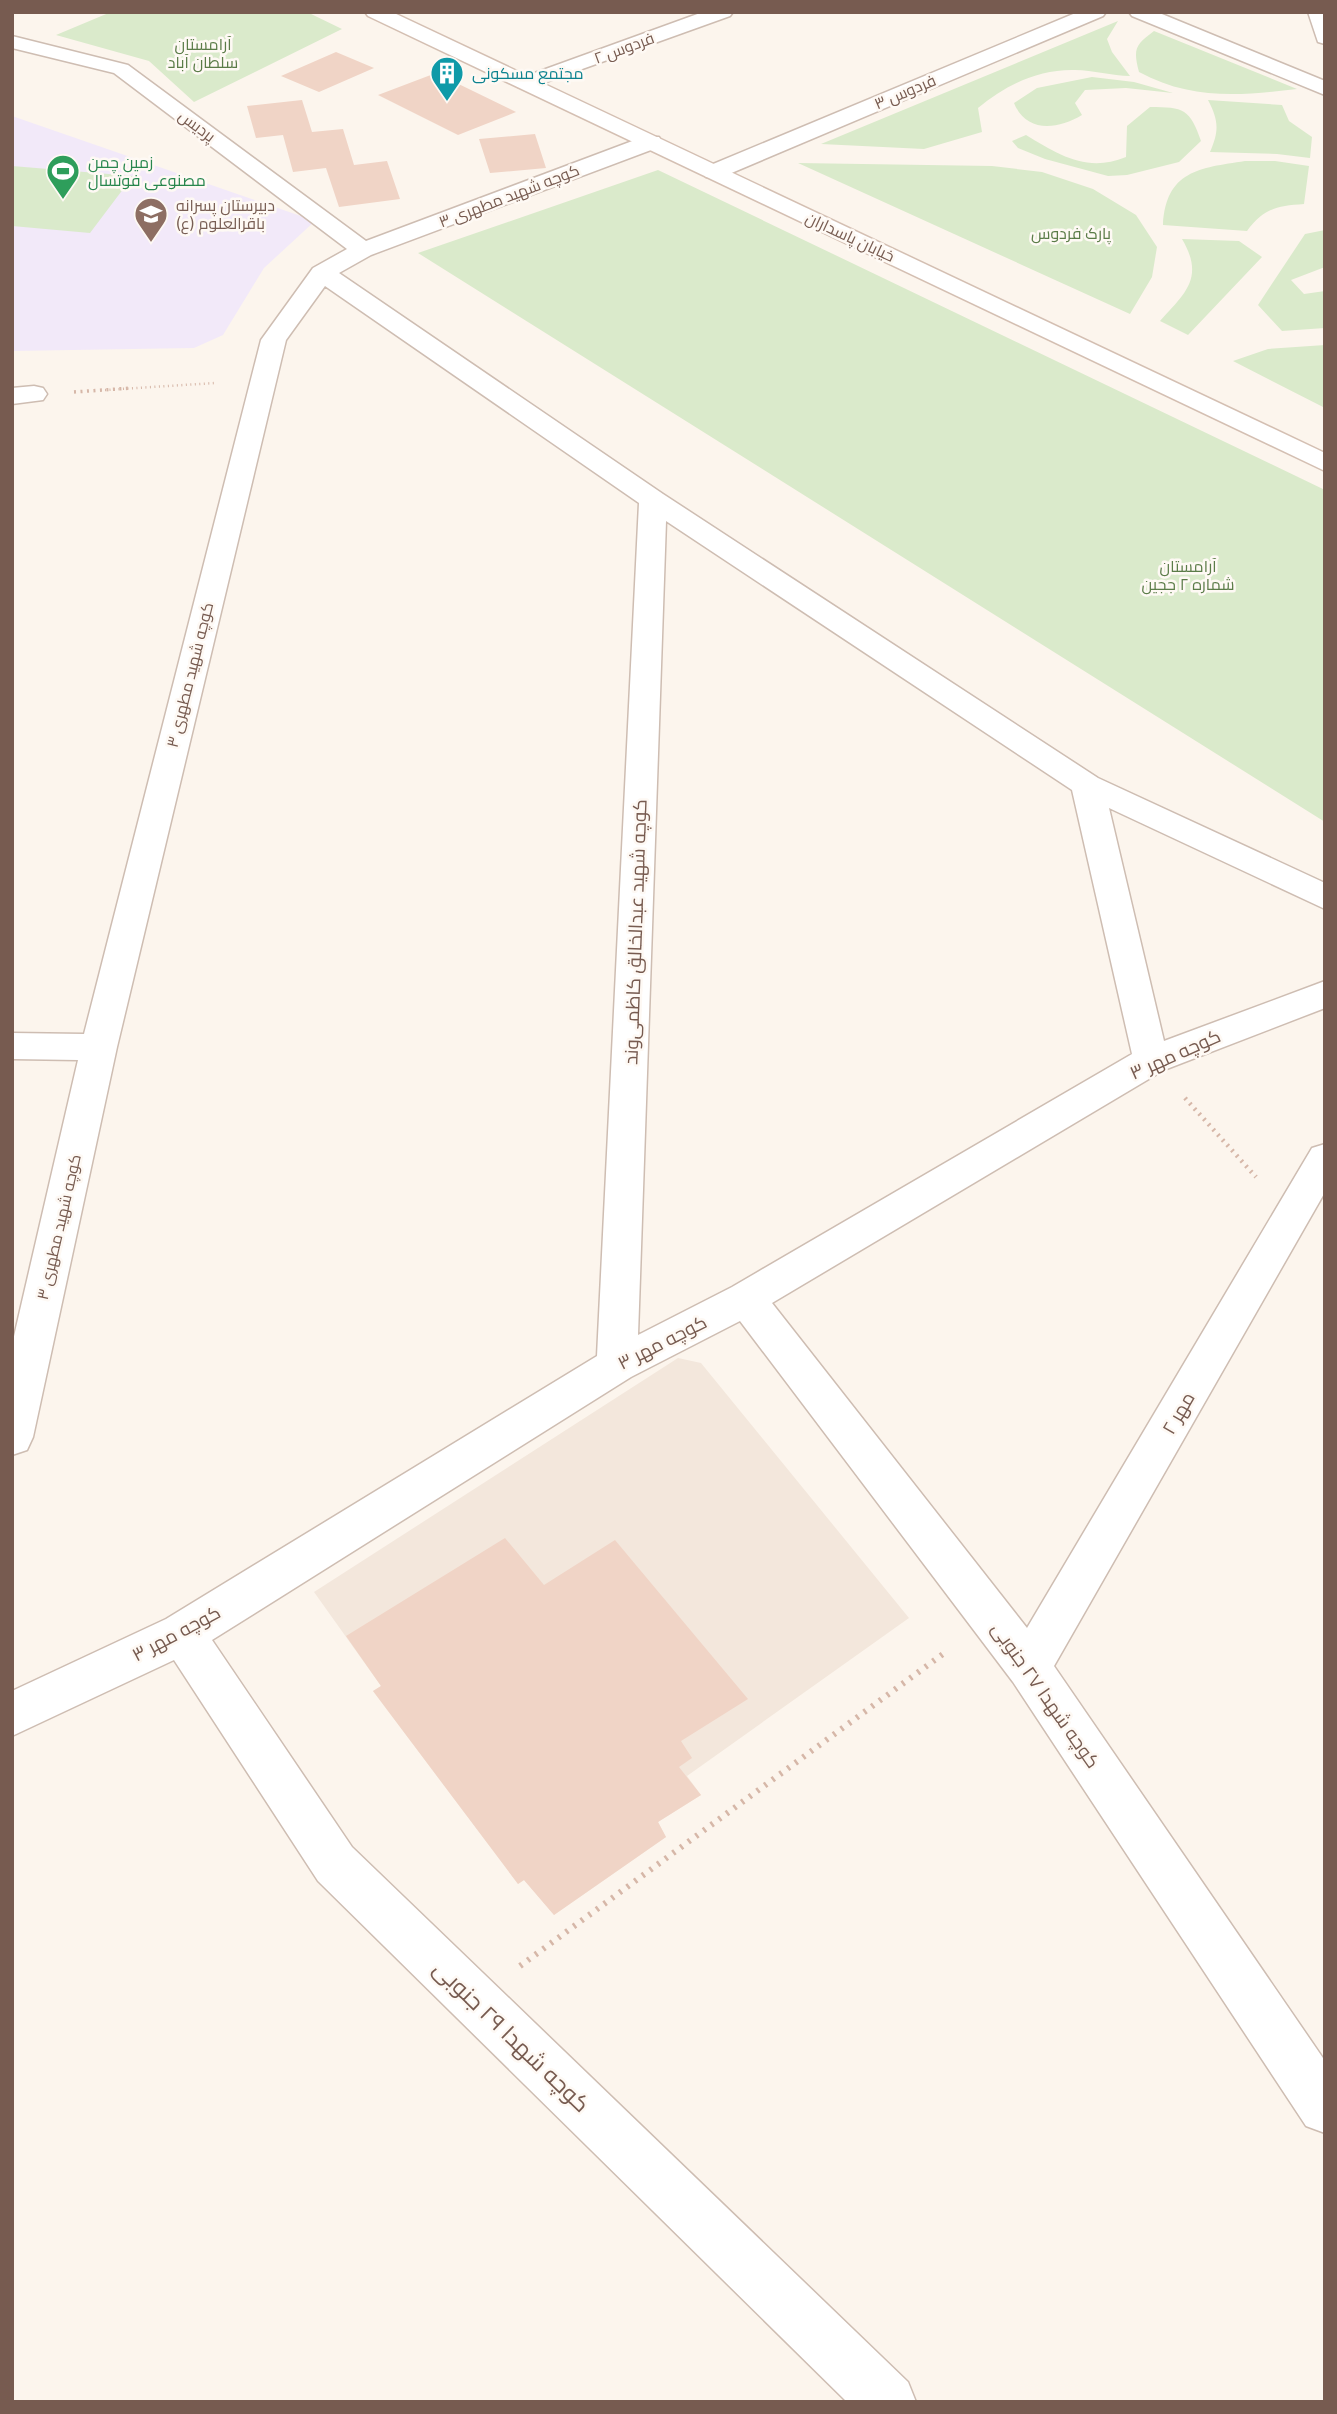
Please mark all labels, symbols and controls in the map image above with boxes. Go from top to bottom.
street label: فردوس ۲ [591,28,657,69]
park label: آرامستان سلطان آباد [168,35,238,73]
building icon: مجتمع مسکونی [428,54,466,103]
place label: مجتمع مسکونی [472,64,584,85]
street label: فردوس ۳ [871,71,939,114]
street label: پردیس [174,106,220,148]
sports icon: زمین چمن مصنوعی فوتسال [44,152,82,201]
place label: زمین چمن مصنوعی فوتسال [88,153,206,191]
street label: کوچه شهید مطهری ۳ [436,160,583,233]
school or university icon: دبیرستان پسرانه باقرالعلوم (ع) [132,195,170,244]
place label: دبیرستان پسرانه باقرالعلوم (ع) [176,196,275,235]
street label: خیابان پاسداران [802,208,898,268]
park label: پارک فردوس [1031,224,1112,245]
park label: آرامستان شماره ۲ ججین [1142,557,1234,595]
street label: کوچه شهید مطهری ۳ [163,600,219,750]
street label: کوچه شهید عبدالخالق کاظمی‌وند [619,799,653,1065]
street label: کوچه مهر ۳ [1126,1024,1225,1086]
street label: کوچه شهید مطهری ۳ [33,1152,87,1302]
street label: کوچه مهر ۳ [614,1310,711,1376]
street label: مهر ۲ [1157,1388,1200,1439]
street label: کوچه مهر ۳ [128,1601,225,1667]
street label: کوچه شهدا ۲۷ جنوبی [986,1618,1105,1773]
street label: کوچه شهدا ۲۹ جنوبی [427,1955,596,2119]

